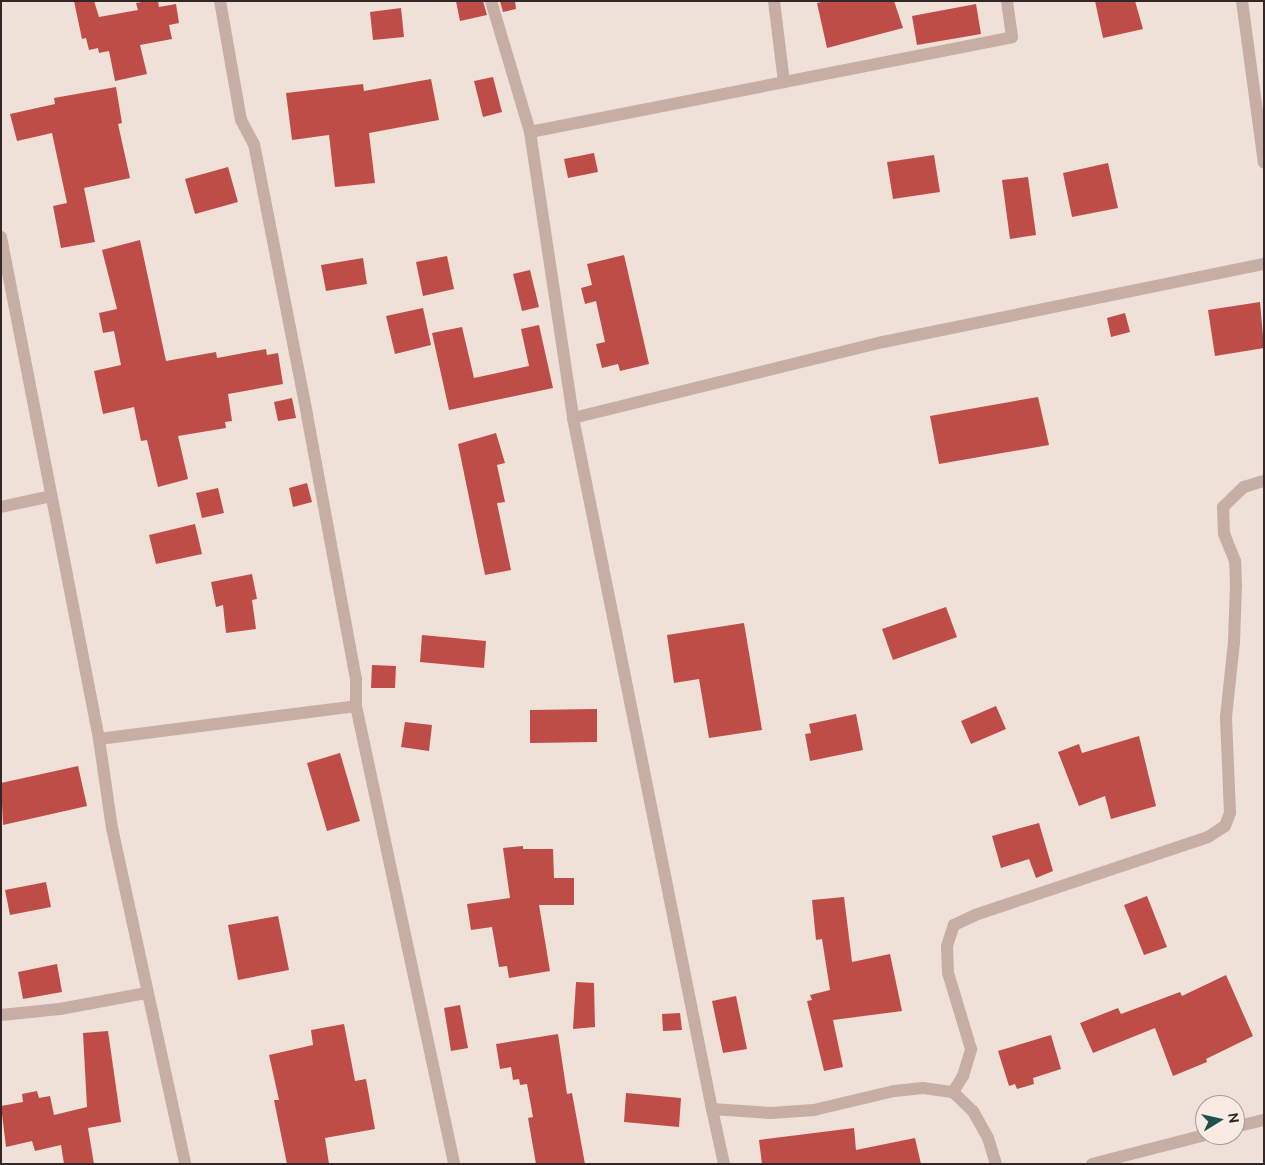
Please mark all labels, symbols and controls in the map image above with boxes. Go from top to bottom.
north arrow [1195,1095,1245,1145]
text: N [1225,1111,1243,1124]

